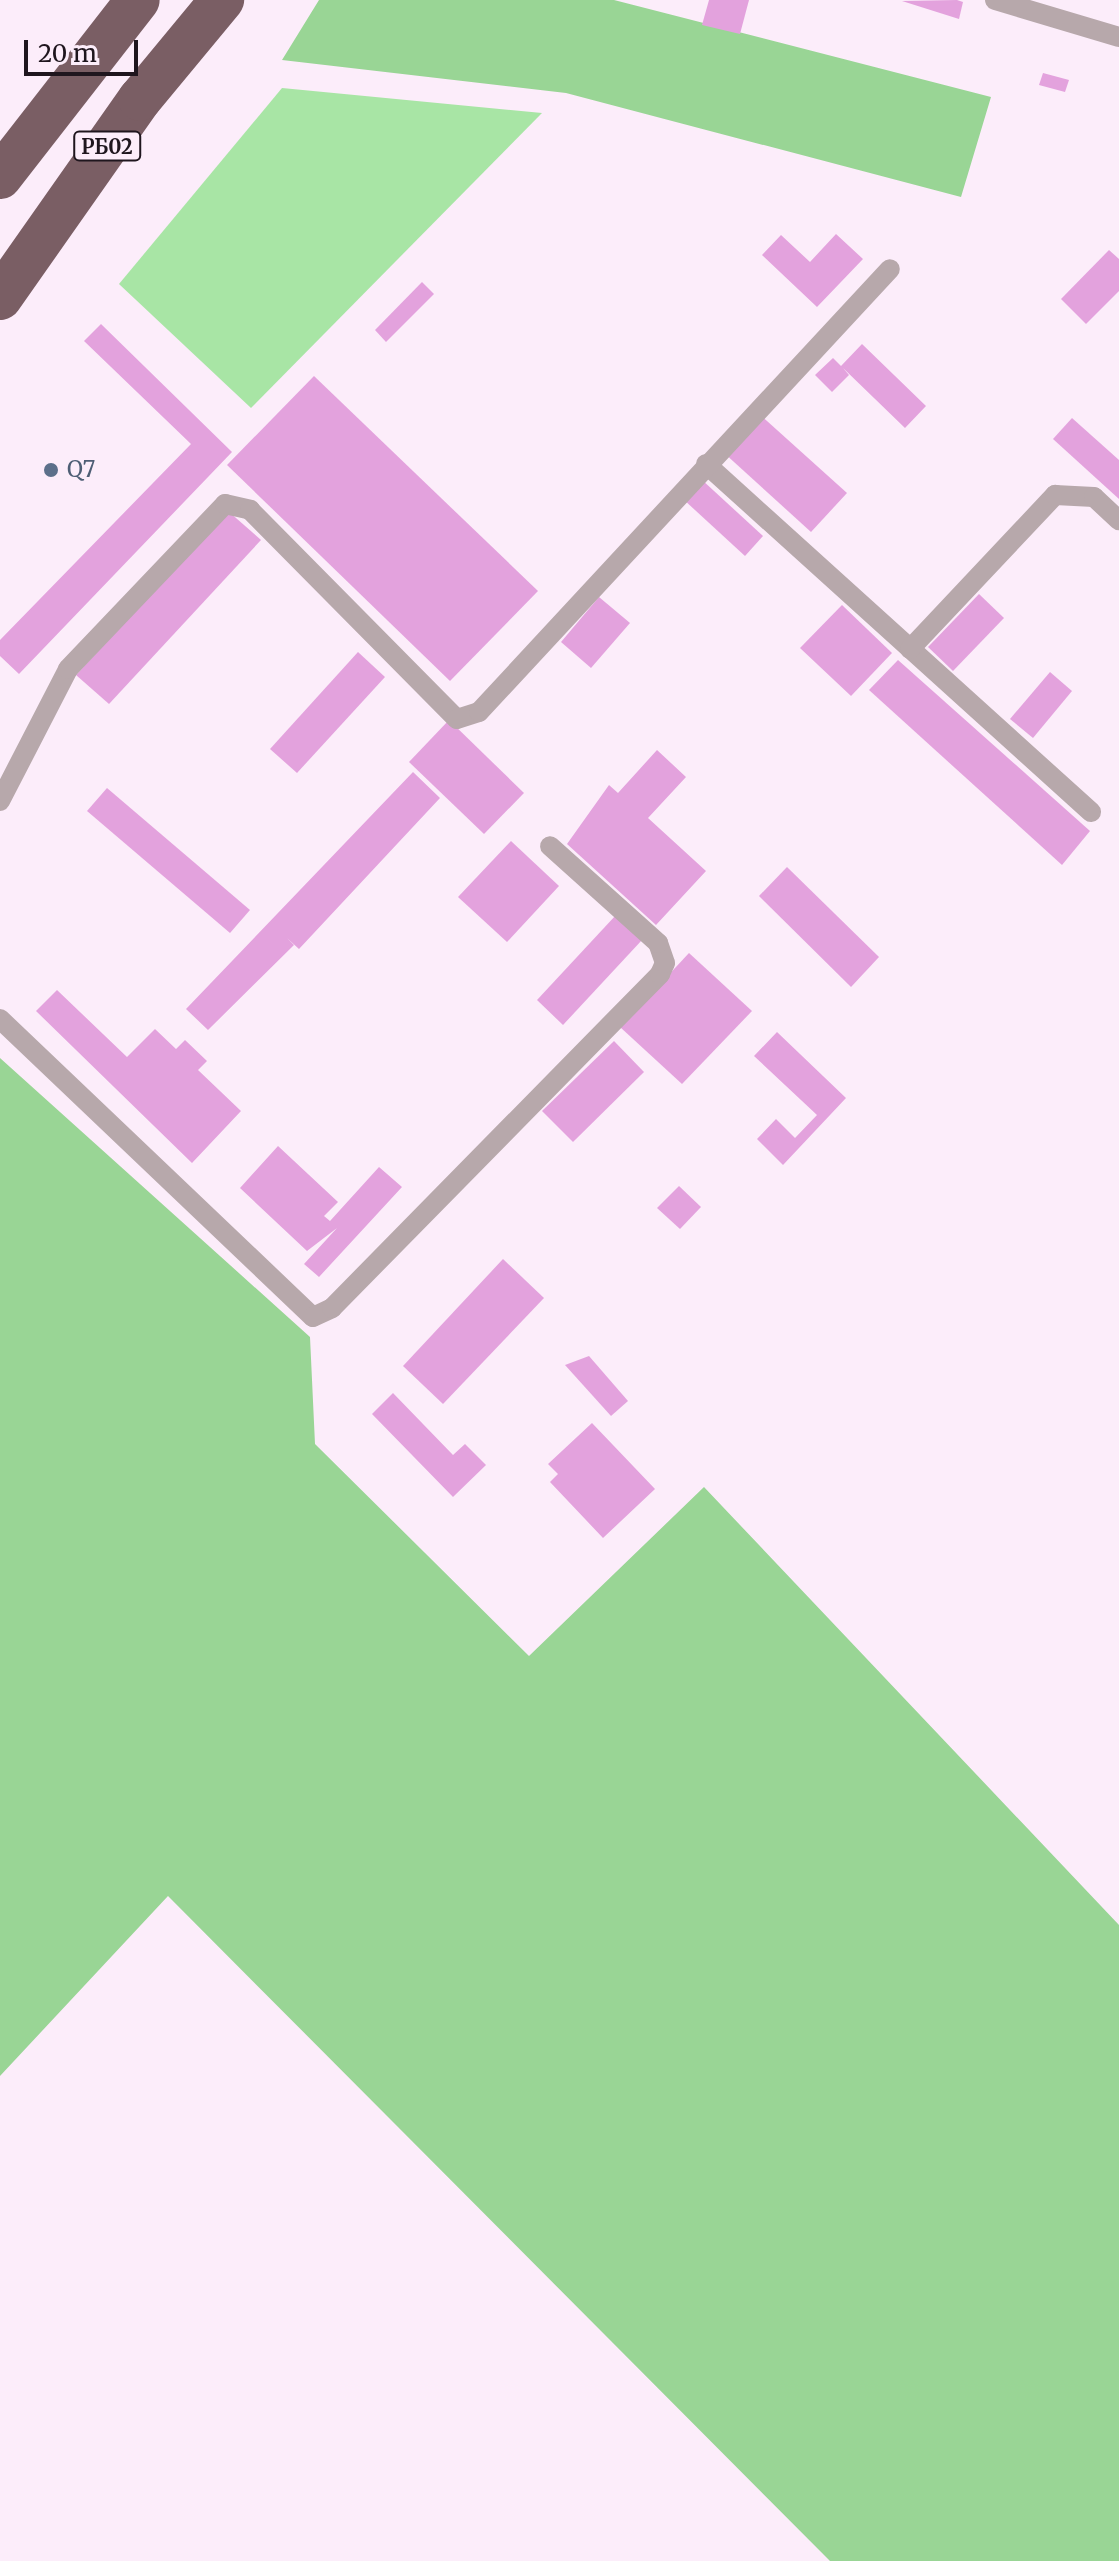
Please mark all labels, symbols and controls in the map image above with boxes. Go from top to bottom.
scale bar [28,24,142,74]
text: 20 m [38,38,97,69]
road number: РБ02 [73,130,141,162]
place label: Q7 [67,457,95,483]
marker: Q7 [42,461,60,479]

